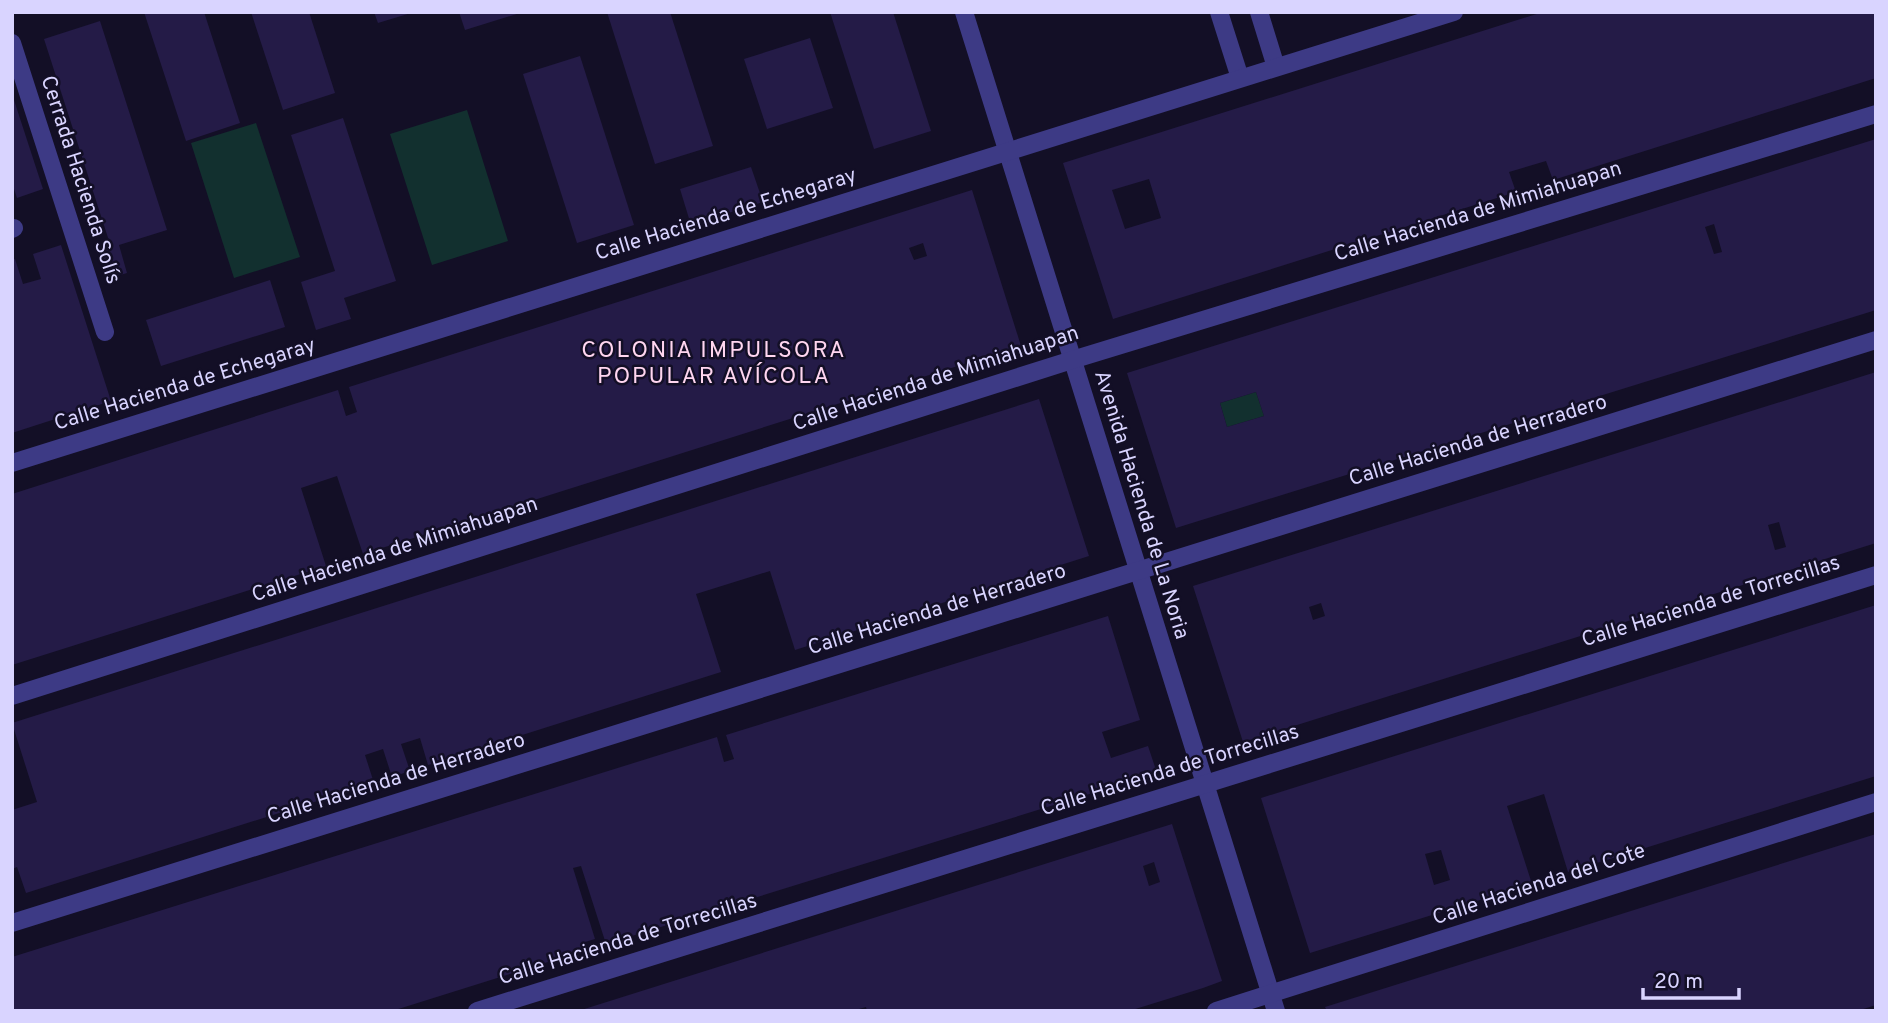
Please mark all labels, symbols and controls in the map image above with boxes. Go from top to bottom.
street label: Cerrada Hacienda Solís [34,72,126,288]
street label: Calle Hacienda de Mimiahuapan [1331,155,1625,269]
street label: Calle Hacienda de Echegaray [592,162,860,268]
street label: Calle Hacienda de Mimiahuapan [789,320,1083,438]
street label: Calle Hacienda de Echegaray [51,332,319,438]
district label: COLONIA IMPULSORA POPULAR AVÍCOLA [581,337,847,392]
street label: Avenida Hacienda de La Noria [1087,367,1195,643]
street label: Calle Hacienda de Herradero [1346,389,1610,493]
street label: Calle Hacienda de Mimiahuapan [248,491,542,609]
street label: Calle Hacienda de Torrecillas [1579,550,1843,654]
street label: Calle Hacienda de Herradero [805,558,1069,662]
street label: Calle Hacienda de Torrecillas [1038,719,1302,823]
street label: Calle Hacienda de Herradero [264,727,528,831]
street label: Calle Hacienda del Cote [1429,838,1649,932]
street label: Calle Hacienda de Torrecillas [496,888,760,992]
scale bar [1643,956,1739,1000]
text: 20 m [1654,969,1703,996]

